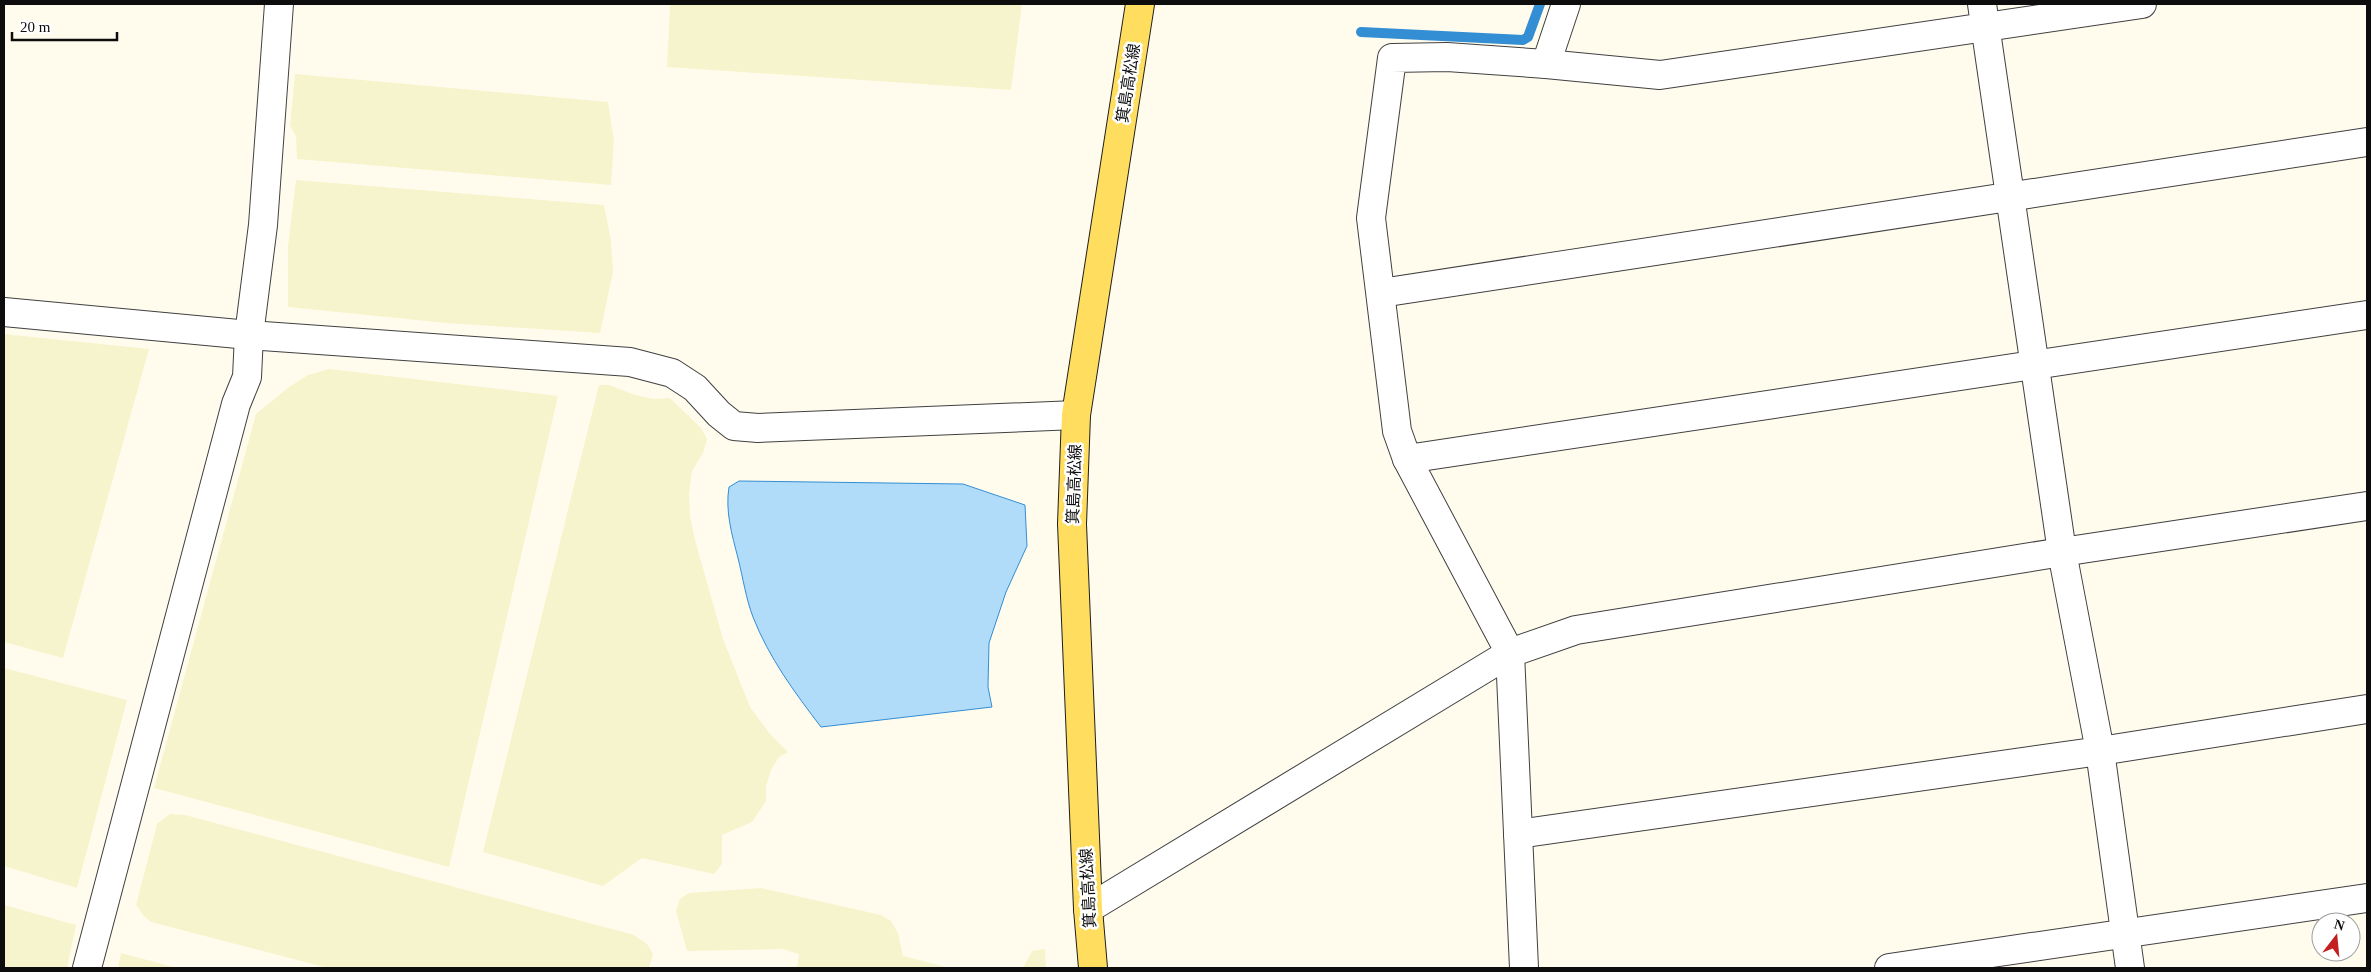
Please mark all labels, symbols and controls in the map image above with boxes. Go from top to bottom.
scale bar [12,10,118,42]
text: 20 m [20,19,51,35]
street label: 箕島高松線 [1113,42,1143,124]
street label: 箕島高松線 [1064,444,1084,524]
street label: 箕島高松線 [1077,848,1099,928]
north arrow [2311,912,2361,962]
text: N [2333,916,2346,934]

